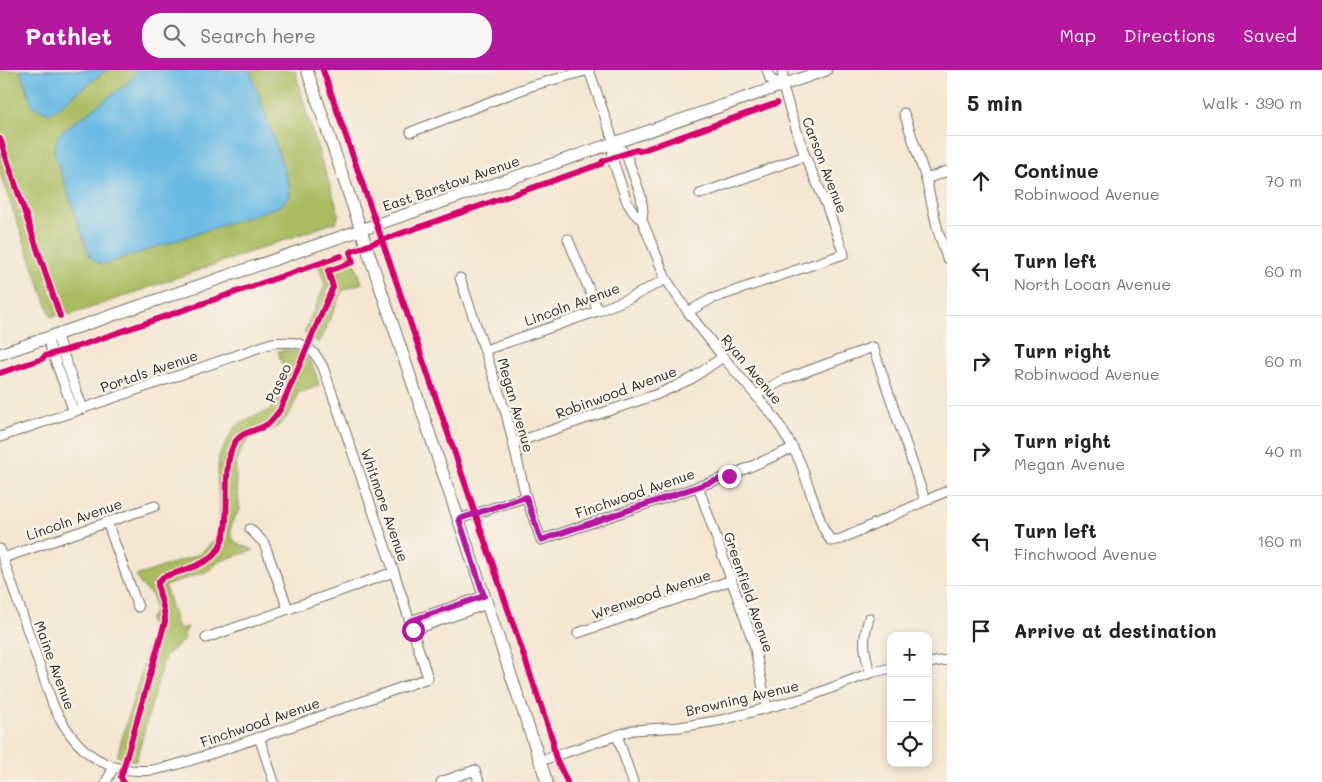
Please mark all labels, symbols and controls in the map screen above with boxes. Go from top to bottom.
search box [142,13,492,58]
text: Pathlet [25,20,112,51]
icon: search [160,21,188,49]
text: Search here [200,23,316,48]
text: Map [1059,23,1096,47]
text: Directions [1124,23,1216,47]
text: Saved [1244,23,1297,47]
text: 5 min [967,89,1023,116]
text: Walk · 390 m [1202,92,1302,113]
street label: Carson Avenue [798,114,852,216]
street label: East Barstow Avenue [380,151,522,215]
text: Continue [1014,158,1099,183]
icon: ahead [967,167,995,195]
text: 70 m [1265,170,1302,191]
text: Robinwood Avenue [1014,183,1160,204]
text: Turn left [1014,248,1097,273]
icon: left [967,257,995,285]
text: 60 m [1265,260,1302,281]
text: North Locan Avenue [1014,273,1171,294]
street label: Lincoln Avenue [522,278,622,330]
street label: Ryan Avenue [717,330,787,408]
text: Turn right [1014,338,1111,363]
street label: Portals Avenue [98,345,200,397]
icon: right [967,347,995,375]
text: 60 m [1265,350,1302,371]
street label: Megan Avenue [493,356,539,454]
street label: Paseo [261,360,295,406]
street label: Robinwood Avenue [553,361,679,423]
text: Robinwood Avenue [1014,363,1160,384]
text: Turn right [1014,428,1111,453]
icon: right [967,437,995,465]
text: 40 m [1265,440,1302,461]
street label: Whitmore Avenue [357,446,413,564]
text: Megan Avenue [1014,453,1125,474]
street label: Finchwood Avenue [573,464,697,522]
route end [718,465,741,488]
street label: Lincoln Avenue [24,494,124,544]
text: Turn left [1014,518,1097,543]
icon: left [967,527,995,555]
street label: Greenfield Avenue [719,529,779,655]
text: 160 m [1257,530,1302,551]
text: Finchwood Avenue [1014,543,1157,564]
street label: Wrenwood Avenue [589,565,713,623]
icon: arrive [967,617,995,645]
street label: Maine Avenue [30,618,80,712]
text: Arrive at destination [1014,618,1217,643]
route start [402,619,425,642]
map controls [887,632,932,767]
button: + [887,632,932,677]
street label: Browning Avenue [683,676,801,720]
button: − [887,677,932,722]
street label: Finchwood Avenue [198,693,322,751]
button: locate [887,722,932,767]

